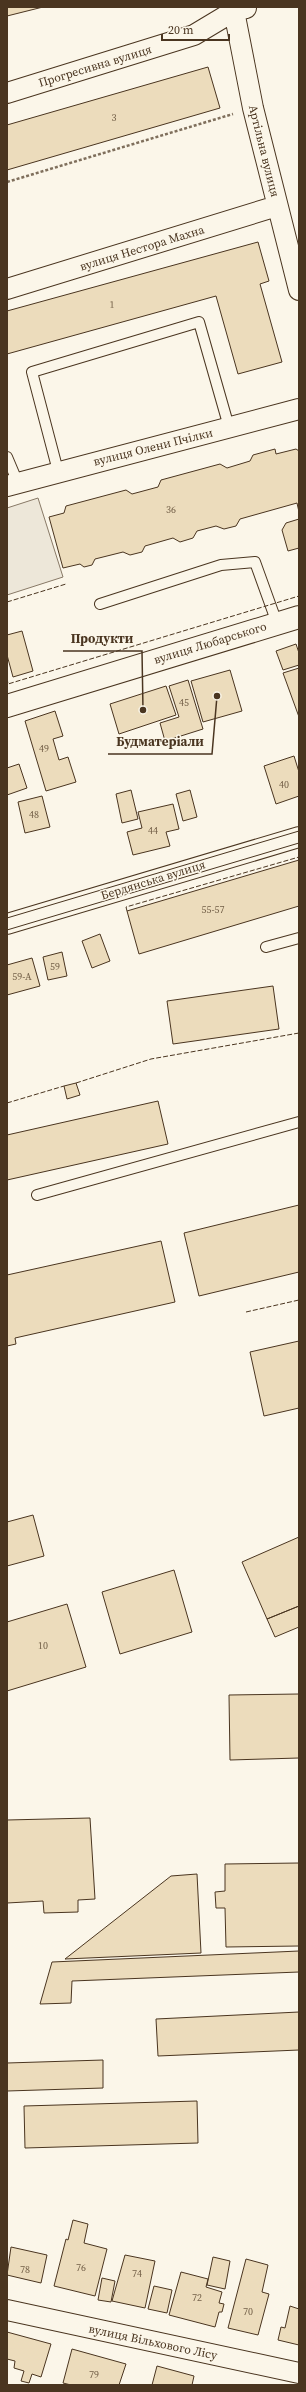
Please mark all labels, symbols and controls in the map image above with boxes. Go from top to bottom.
scale bar [162,16,229,42]
text: 20 m [168,22,194,38]
street label: Прогресивна вулиця [36,41,154,91]
street label: Артільна вулиця [245,103,283,199]
house number: 3 [112,111,117,124]
street label: вулиця Нестора Махна [78,221,207,275]
house number: 1 [110,298,115,311]
street label: вулиця Олени Пчілки [92,424,215,470]
house number: 36 [166,503,176,516]
street label: вулиця Любарського [152,618,269,668]
callout: Продукти [63,626,142,651]
text: Продукти [71,630,134,647]
house number: 45 [179,696,189,709]
callout: Будматеріали [108,729,212,754]
text: Будматеріали [116,733,204,750]
house number: 49 [39,742,49,755]
house number: 40 [279,778,289,791]
house number: 48 [29,808,39,821]
house number: 44 [148,824,158,837]
street label: Бердянська вулиця [99,857,207,903]
house number: 55-57 [201,903,225,916]
house number: 59 [50,960,60,973]
house number: 59-А [12,970,32,983]
house number: 10 [38,1639,48,1652]
house number: 76 [76,2261,86,2274]
house number: 78 [20,2263,30,2276]
house number: 74 [132,2267,142,2280]
house number: 72 [192,2291,202,2304]
house number: 70 [243,2305,253,2318]
street label: вулиця Вільхового Лісу [87,2321,220,2364]
house number: 79 [89,2368,99,2381]

